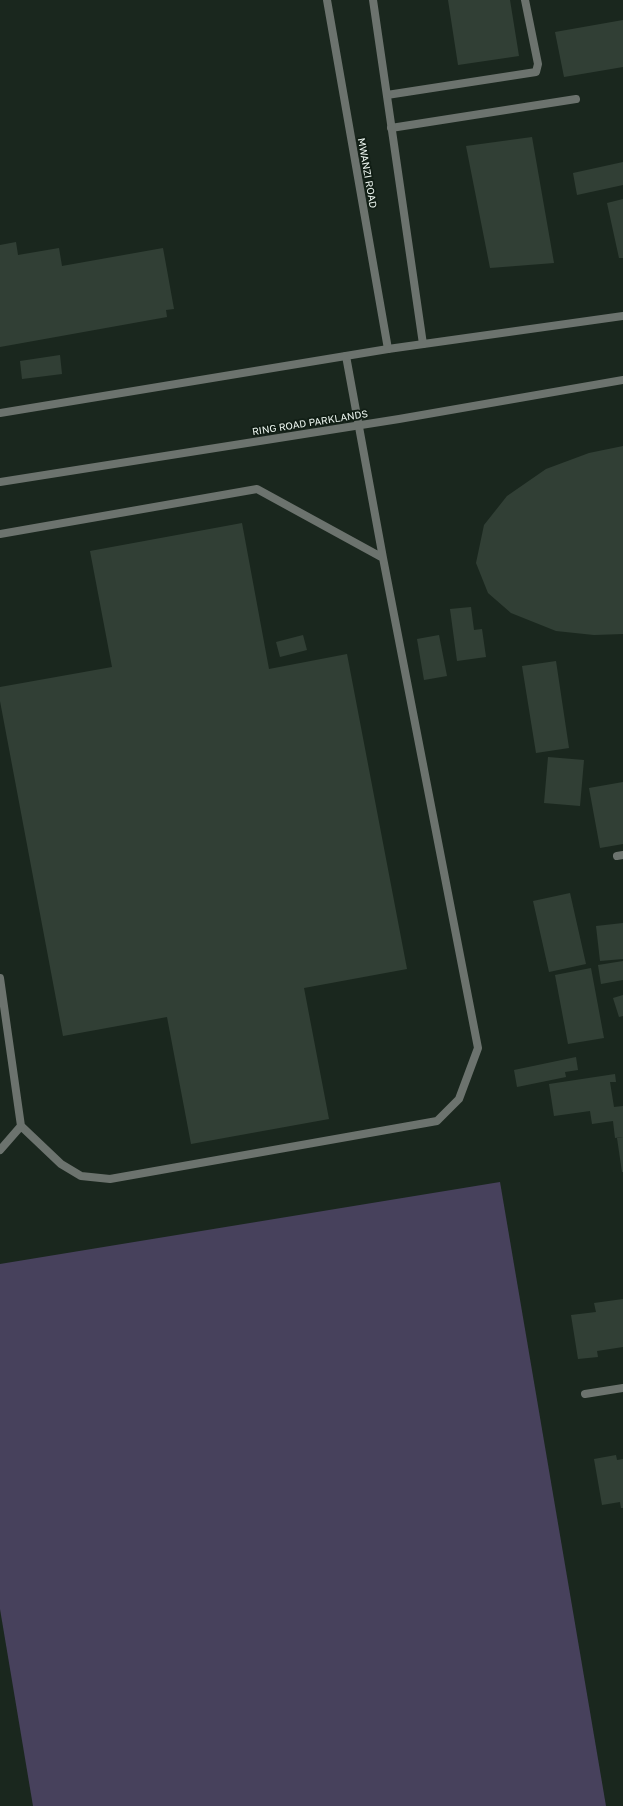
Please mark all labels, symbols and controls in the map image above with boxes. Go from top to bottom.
street label: MWANZI ROAD [355,137,379,209]
street label: RING ROAD PARKLANDS [251,408,369,438]

